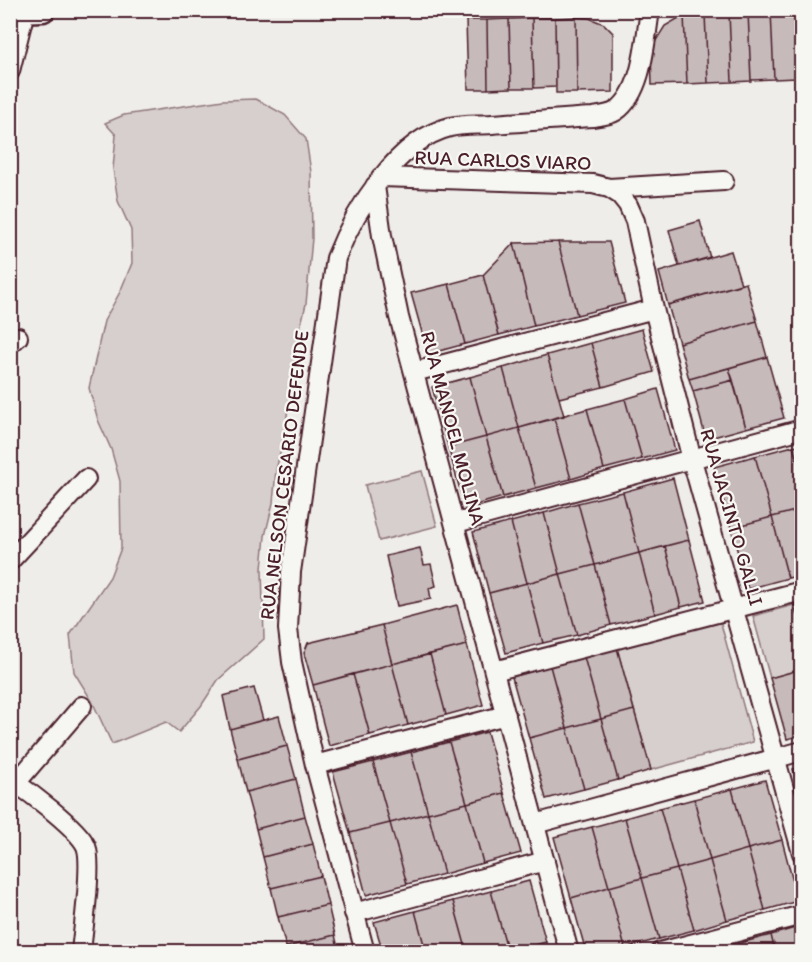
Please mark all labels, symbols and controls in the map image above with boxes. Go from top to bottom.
street label: RUA CARLOS VIARO [414,145,592,175]
street label: RUA MANOEL MOLINA [416,328,491,528]
street label: RUA NELSON CESARIO DEFENDE [254,329,314,621]
street label: RUA JACINTO GALLI [695,426,769,608]

